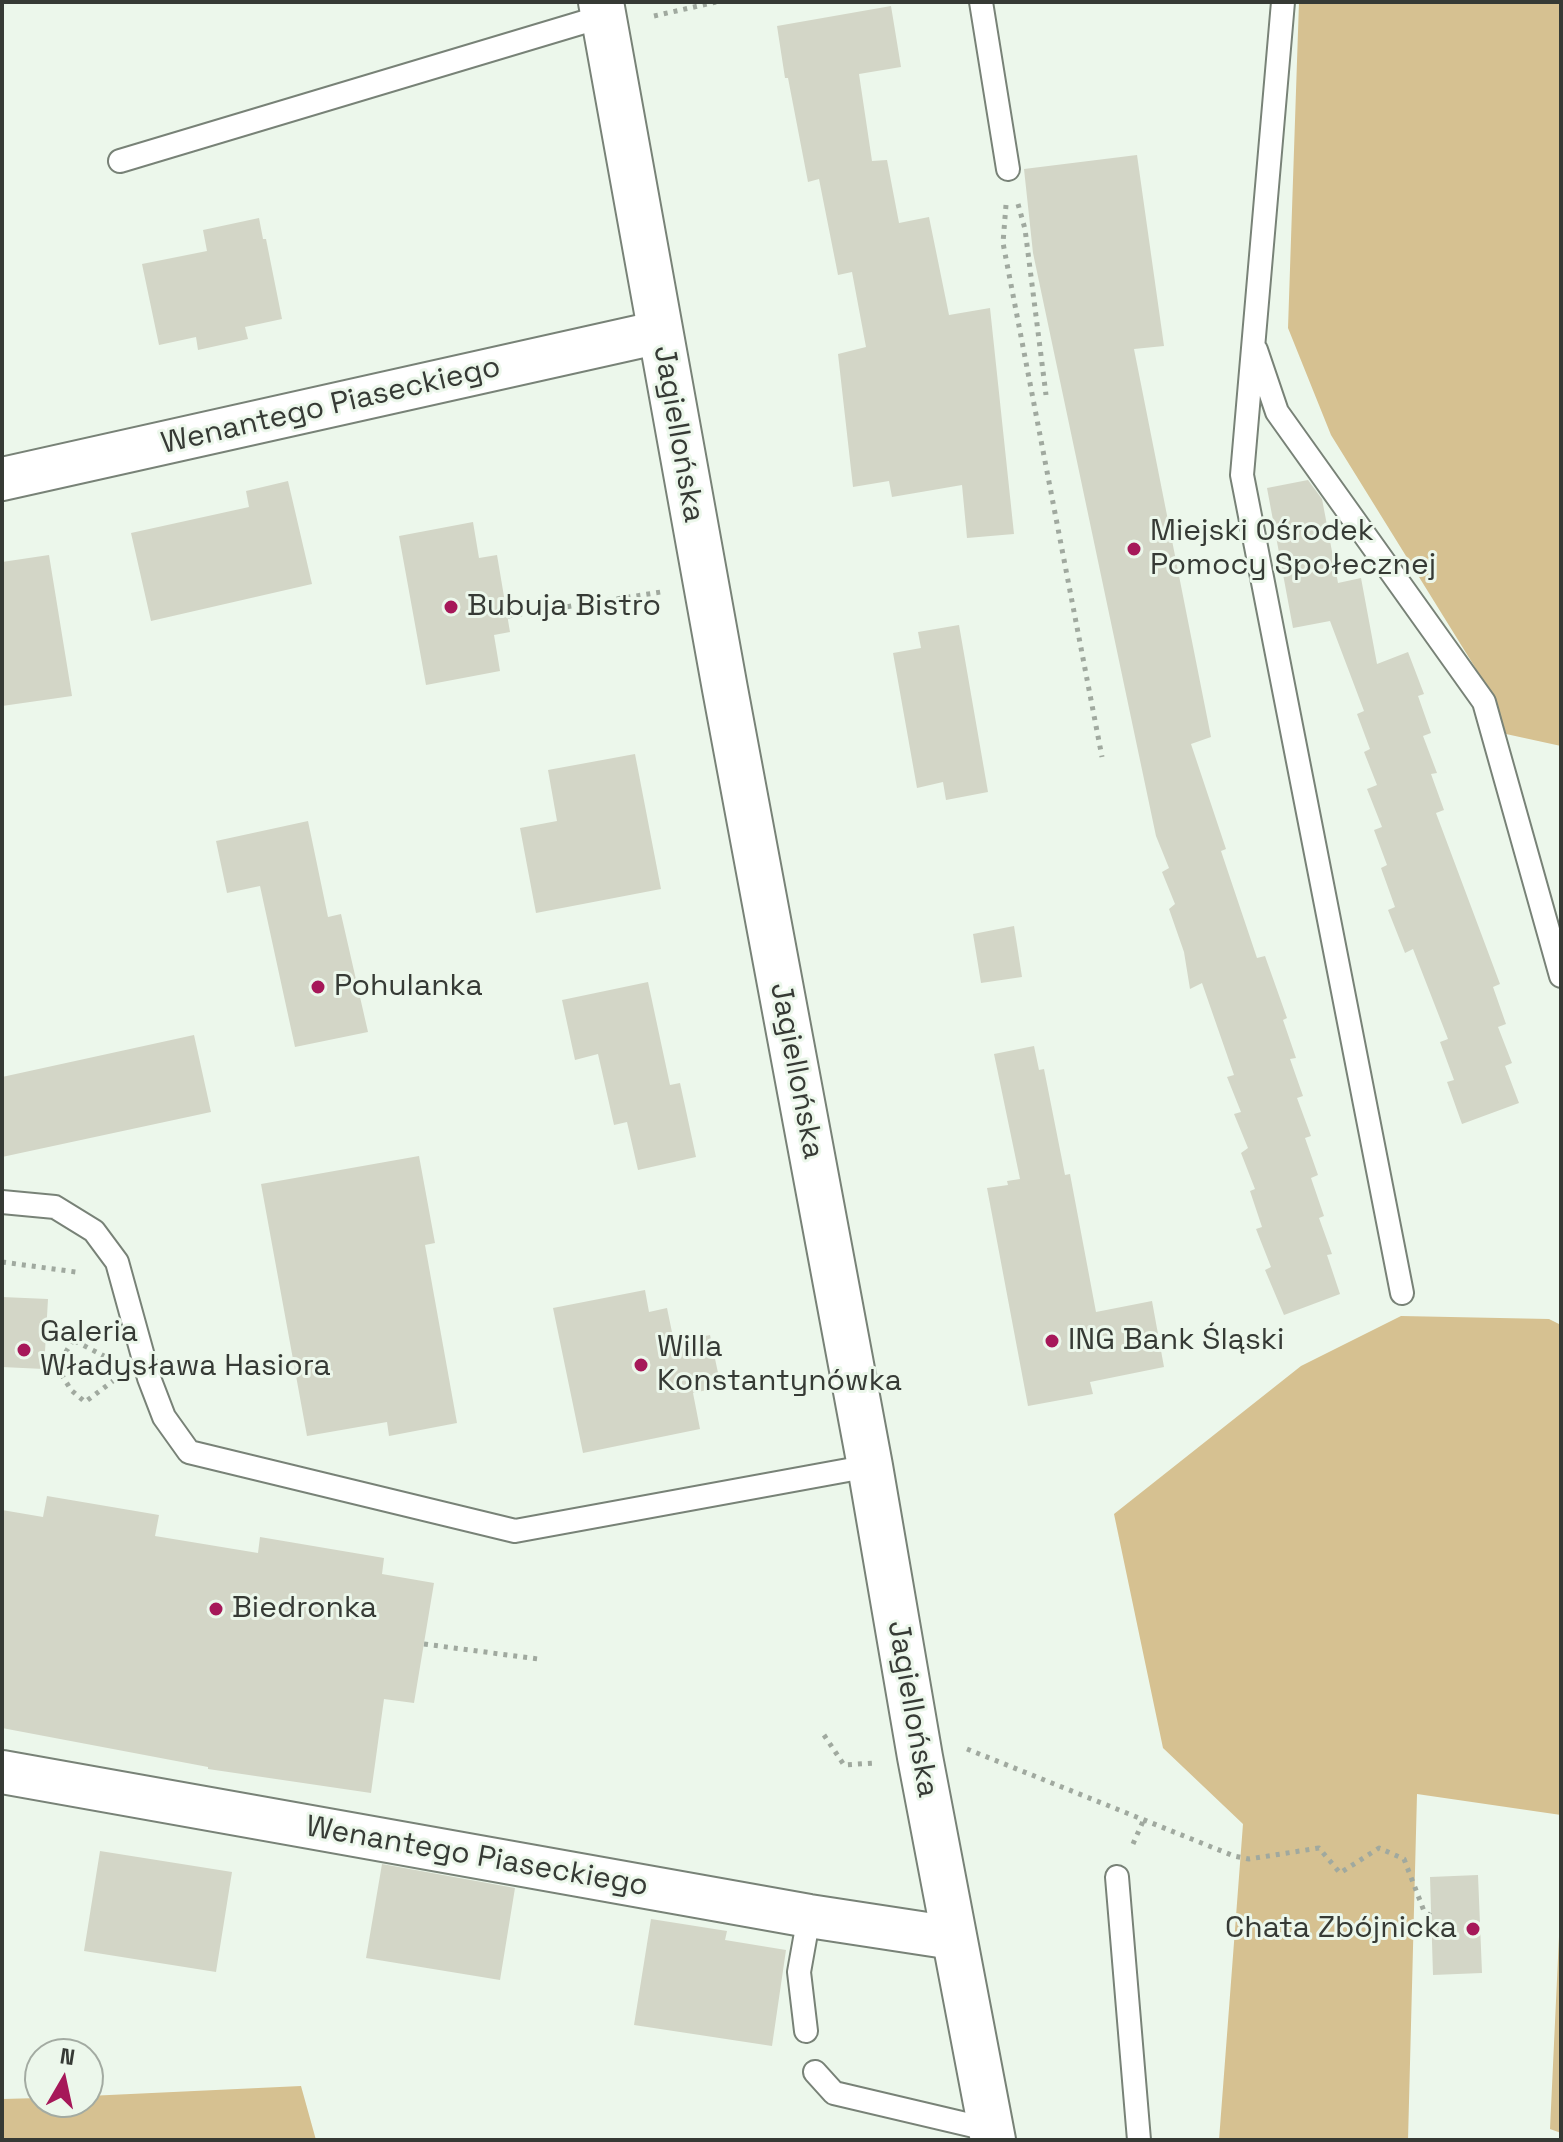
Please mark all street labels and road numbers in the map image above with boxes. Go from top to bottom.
street label: Jagiellońska [645,343,711,525]
street label: Wenantego Piaseckiego [158,349,504,463]
street label: Jagiellońska [761,980,831,1162]
street label: Jagiellońska [879,1618,945,1800]
street label: Wenantego Piaseckiego [303,1809,651,1905]

